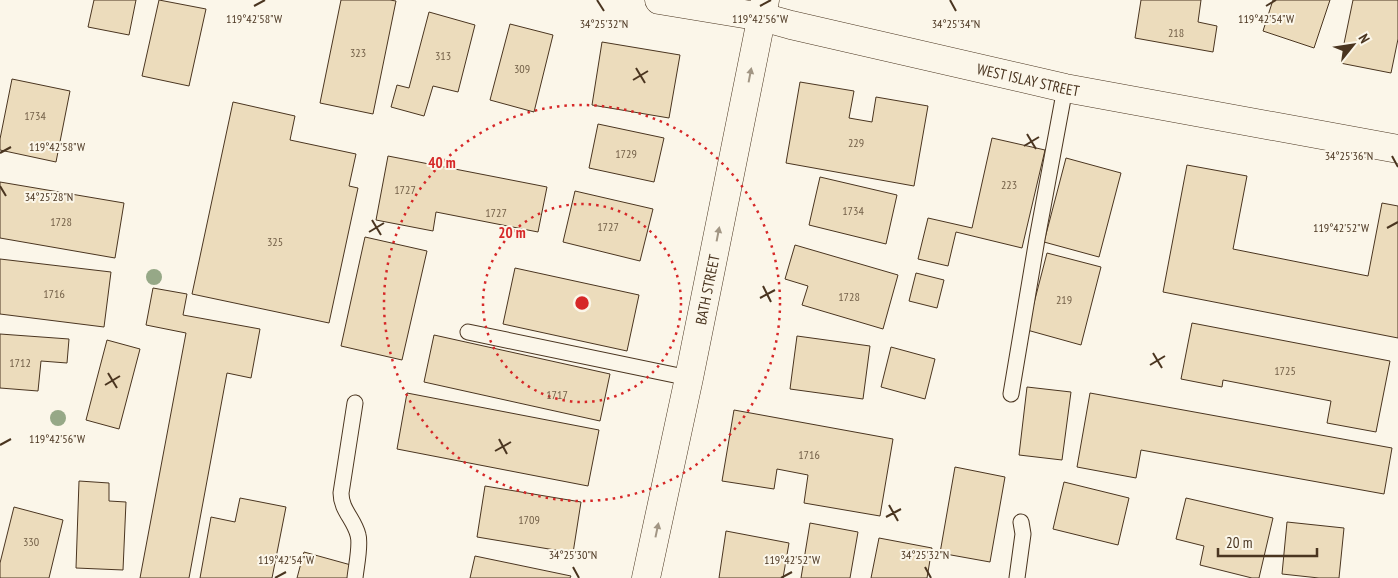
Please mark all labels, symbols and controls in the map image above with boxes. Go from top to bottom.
text: 119°42'58"W [226,11,282,26]
text: 119°42'56"W [732,11,788,26]
text: 119°42'54"W [1238,11,1294,26]
text: 34°25'32"N [580,16,628,31]
text: 34°25'34"N [932,16,980,31]
north arrow [1328,20,1378,70]
house number: 218 [1168,25,1184,40]
text: N [1355,31,1374,46]
house number: 323 [350,45,366,60]
house number: 313 [435,48,451,63]
street label: WEST ISLAY STREET [975,59,1081,100]
house number: 309 [514,61,530,76]
one-way arrow [746,67,754,82]
house number: 1734 [24,108,46,123]
house number: 229 [848,135,864,150]
text: 119°42'58"W [29,139,85,154]
house number: 1729 [615,146,637,161]
text: 34°25'36"N [1325,148,1373,163]
text: 40 m [428,153,456,172]
house number: 223 [1001,177,1017,192]
house number: 1727 [394,182,416,197]
text: 34°25'28"N [25,189,73,204]
house number: 1734 [842,203,864,218]
house number: 1727 [485,205,507,220]
house number: 1728 [50,214,72,229]
house number: 1727 [597,219,619,234]
text: 119°42'52"W [1313,220,1369,235]
text: 20 m [498,223,526,242]
one-way arrow [714,226,722,242]
house number: 325 [267,234,283,249]
street label: BATH STREET [690,252,723,326]
house number: 1716 [43,286,65,301]
house number: 1728 [838,289,860,304]
house number: 219 [1056,292,1072,307]
centre of rings [573,294,591,312]
house number: 1712 [9,355,31,370]
house number: 1725 [1274,363,1296,378]
house number: 1717 [546,387,568,402]
text: 119°42'56"W [29,431,85,446]
house number: 1716 [798,447,820,462]
house number: 1709 [518,512,540,527]
one-way arrow [653,522,661,538]
scale bar [1218,526,1317,558]
text: 20 m [1226,533,1252,552]
house number: 330 [23,534,39,549]
text: 34°25'30"N [549,547,597,562]
text: 34°25'32"N [901,547,949,562]
text: 119°42'54"W [258,552,314,567]
text: 119°42'52"W [764,552,820,567]

